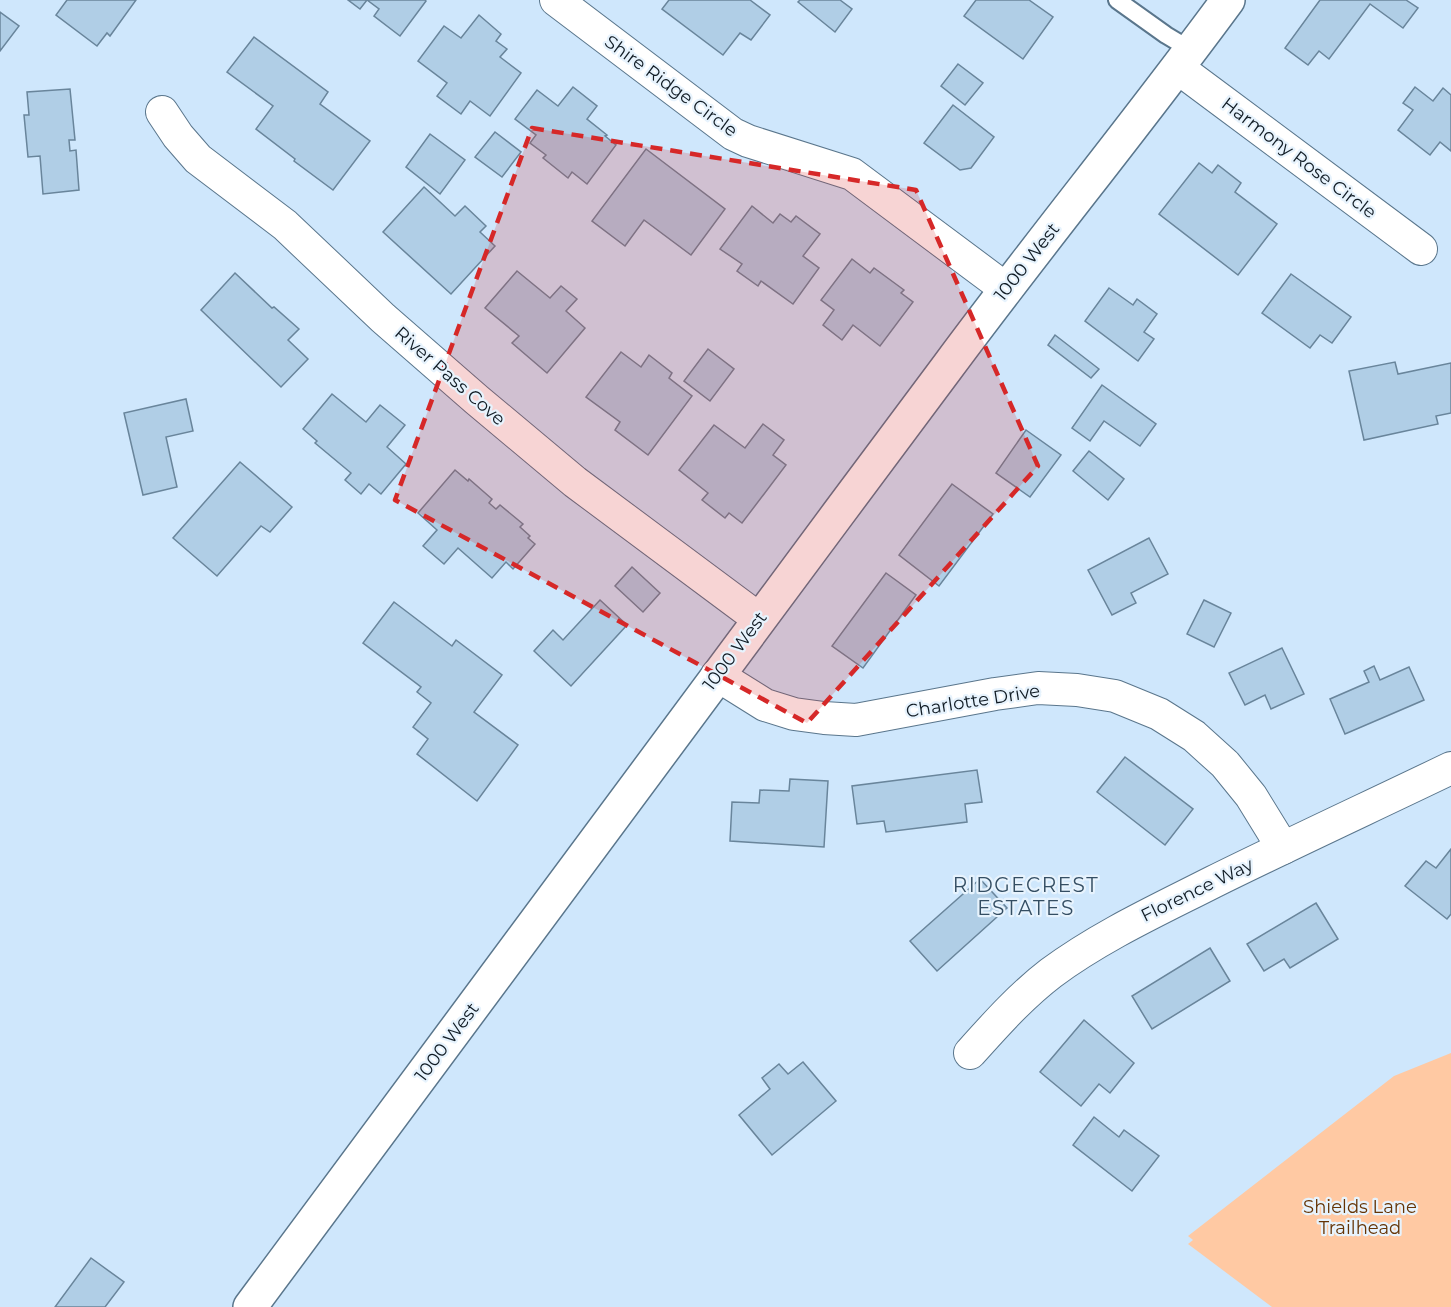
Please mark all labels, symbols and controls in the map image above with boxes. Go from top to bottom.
street label: Shire Ridge Circle [600,30,742,142]
street label: Harmony Rose Circle [1217,93,1381,223]
street label: 1000 West [990,219,1064,305]
street label: River Pass Cove [390,322,510,430]
street label: 1000 West [698,607,772,695]
street label: Charlotte Drive [904,680,1042,722]
street label: Florence Way [1137,853,1257,927]
district label: RIDGECREST ESTATES [953,873,1099,920]
street label: 1000 West [410,998,484,1086]
park label: Shields Lane Trailhead [1303,1196,1417,1239]

